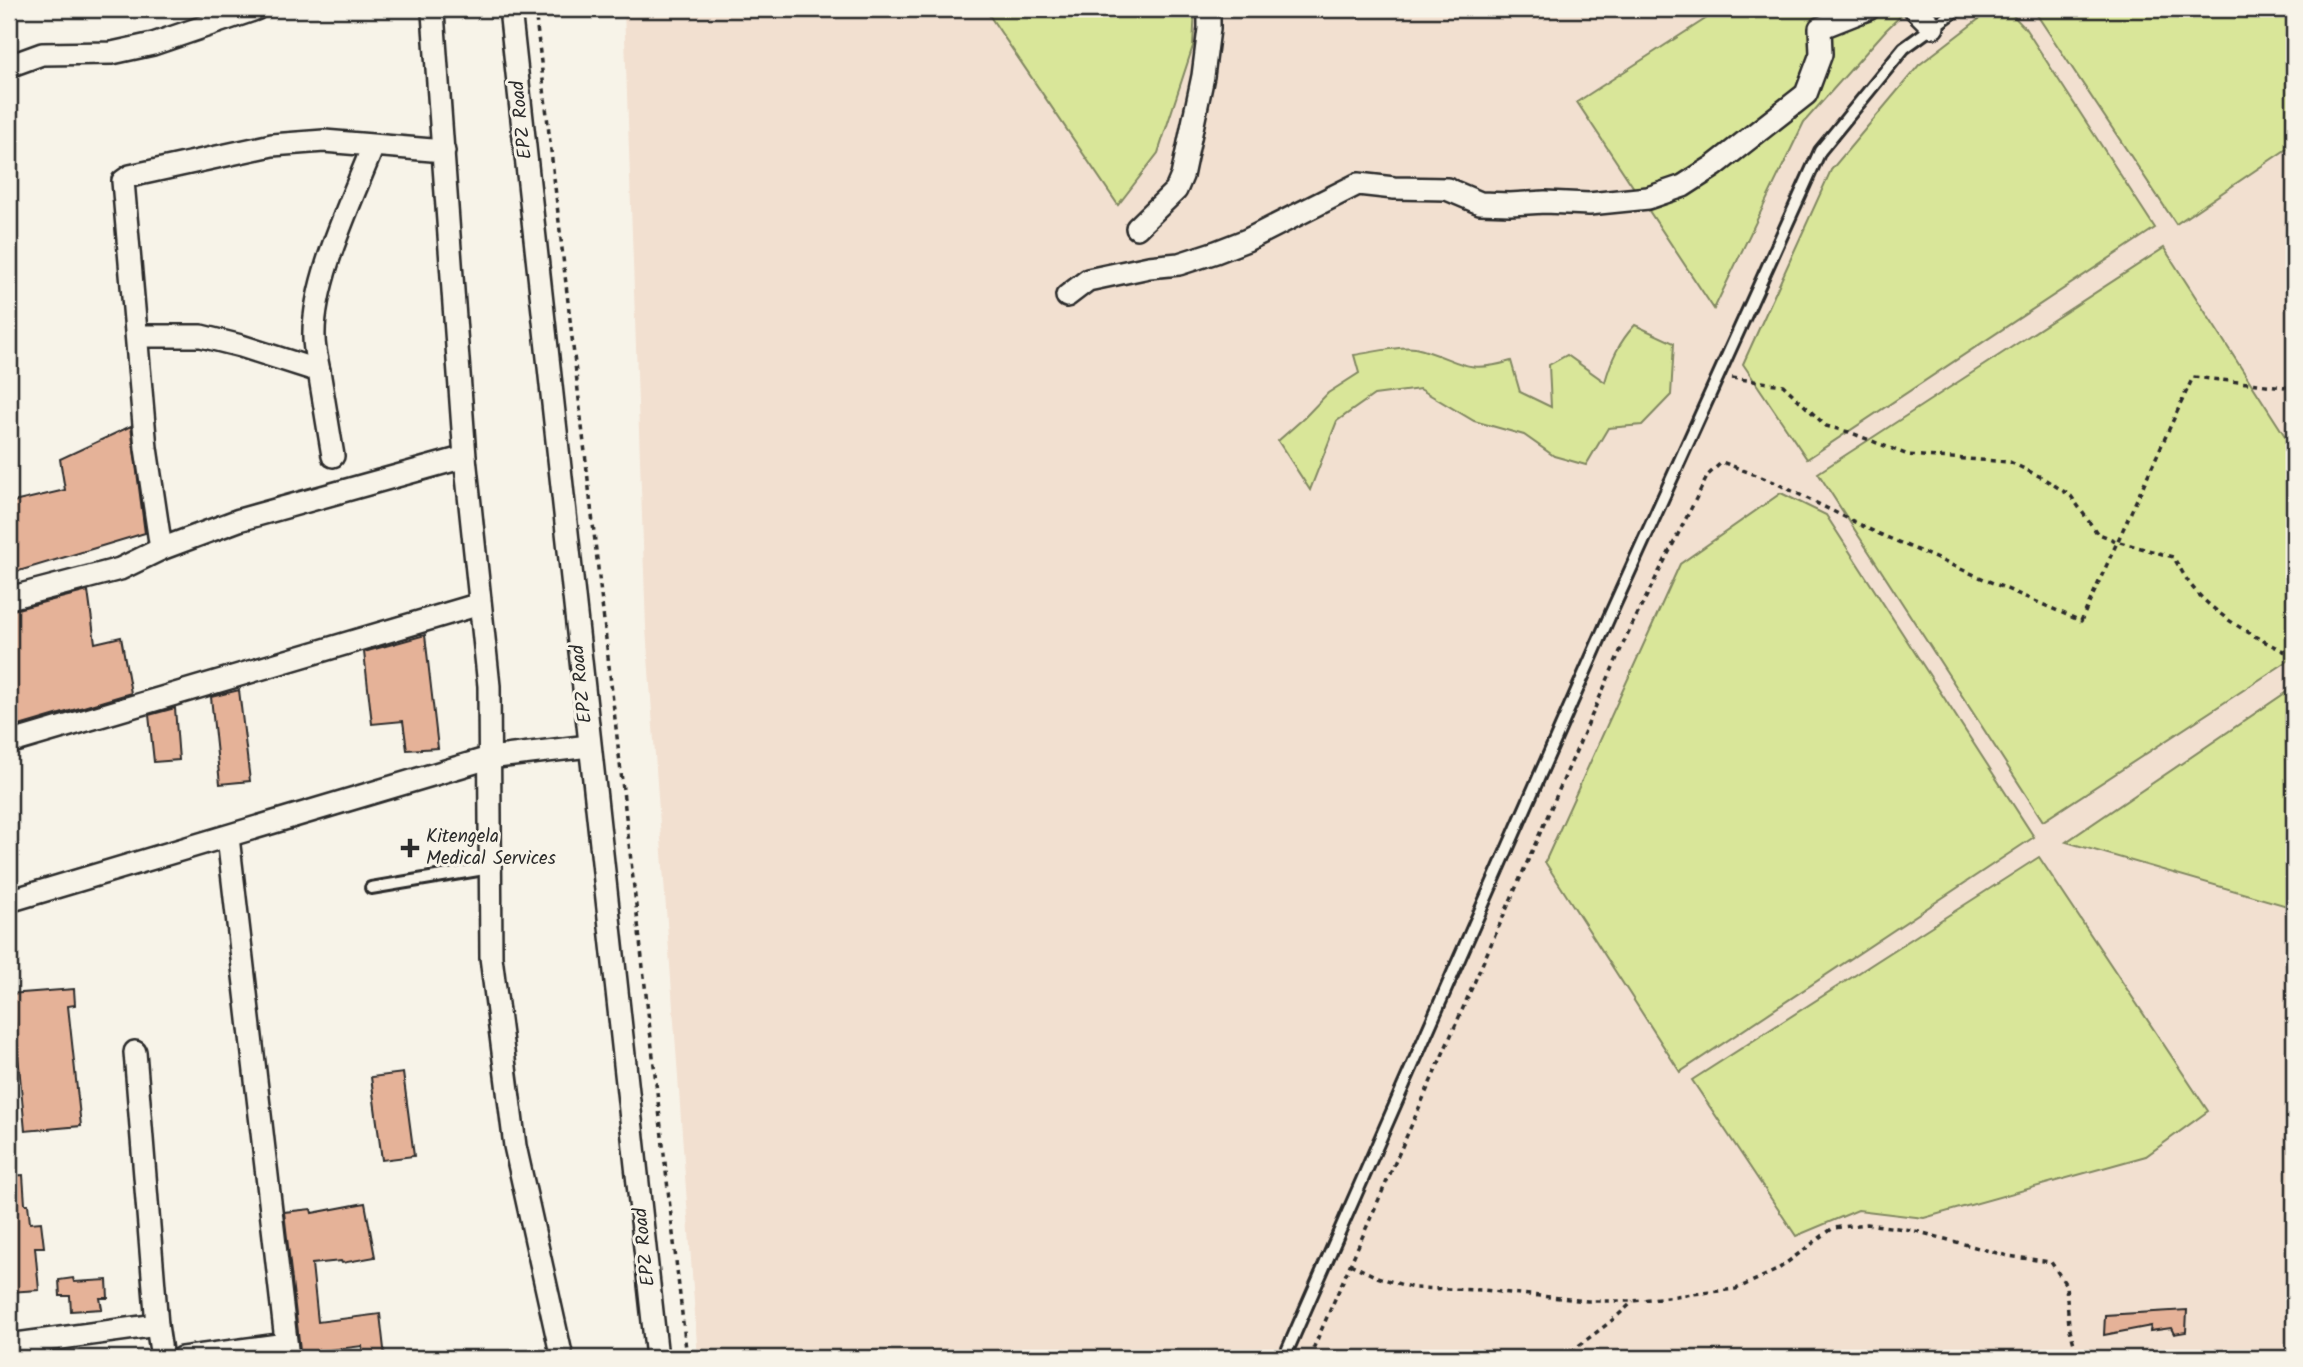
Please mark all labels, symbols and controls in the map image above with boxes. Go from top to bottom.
street label: EPZ Road [503,79,541,161]
street label: EPZ Road [563,643,601,725]
place label: Kitengela Medical Services [426,822,556,874]
marker: Kitengela Medical Services [400,838,420,858]
street label: EPZ Road [626,1206,664,1288]

